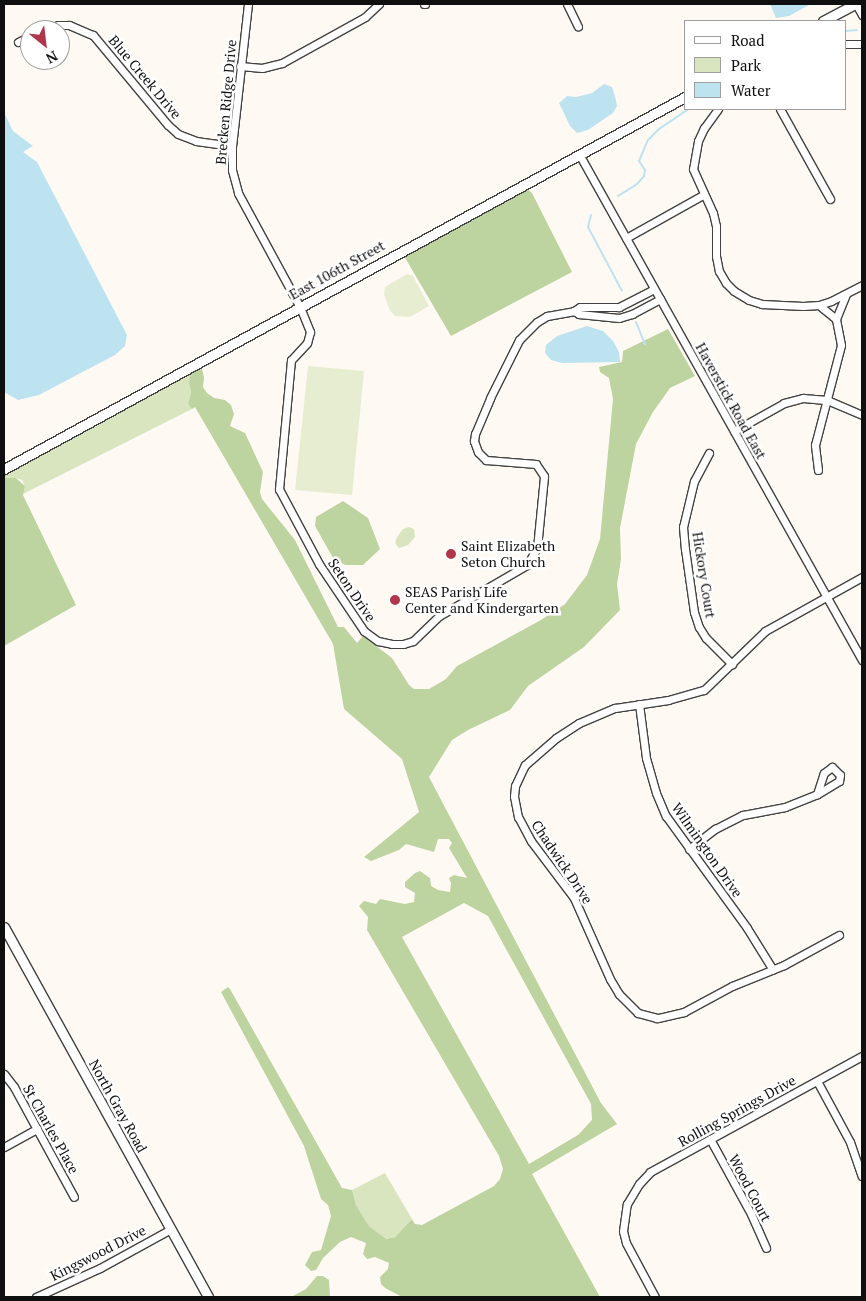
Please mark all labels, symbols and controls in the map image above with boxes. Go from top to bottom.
north arrow [20,20,70,70]
legend [684,20,846,110]
text: Road [731,30,764,50]
street label: Blue Creek Drive [105,32,185,122]
street label: Brecken Ridge Drive [212,39,240,165]
text: N [43,47,61,69]
text: Park [731,55,761,75]
text: Water [731,80,770,100]
street label: East 106th Street [286,237,388,303]
street label: Haverstick Road East [692,340,770,462]
street label: Hickory Court [689,531,719,619]
place label: Saint Elizabeth Seton Church [461,538,555,570]
marker: Saint Elizabeth Seton Church [445,548,457,560]
street label: Seton Drive [325,555,379,625]
place label: SEAS Parish Life Center and Kindergarten [405,584,559,616]
marker: SEAS Parish Life Center and Kindergarten [389,594,401,606]
street label: Wilmington Drive [668,800,746,900]
street label: Chadwick Drive [528,817,596,907]
street label: North Gray Road [85,1056,151,1156]
street label: Rolling Springs Drive [675,1072,799,1150]
street label: St Charles Place [20,1081,82,1177]
street label: Wood Court [725,1151,775,1225]
street label: Kingswood Drive [47,1222,149,1284]

